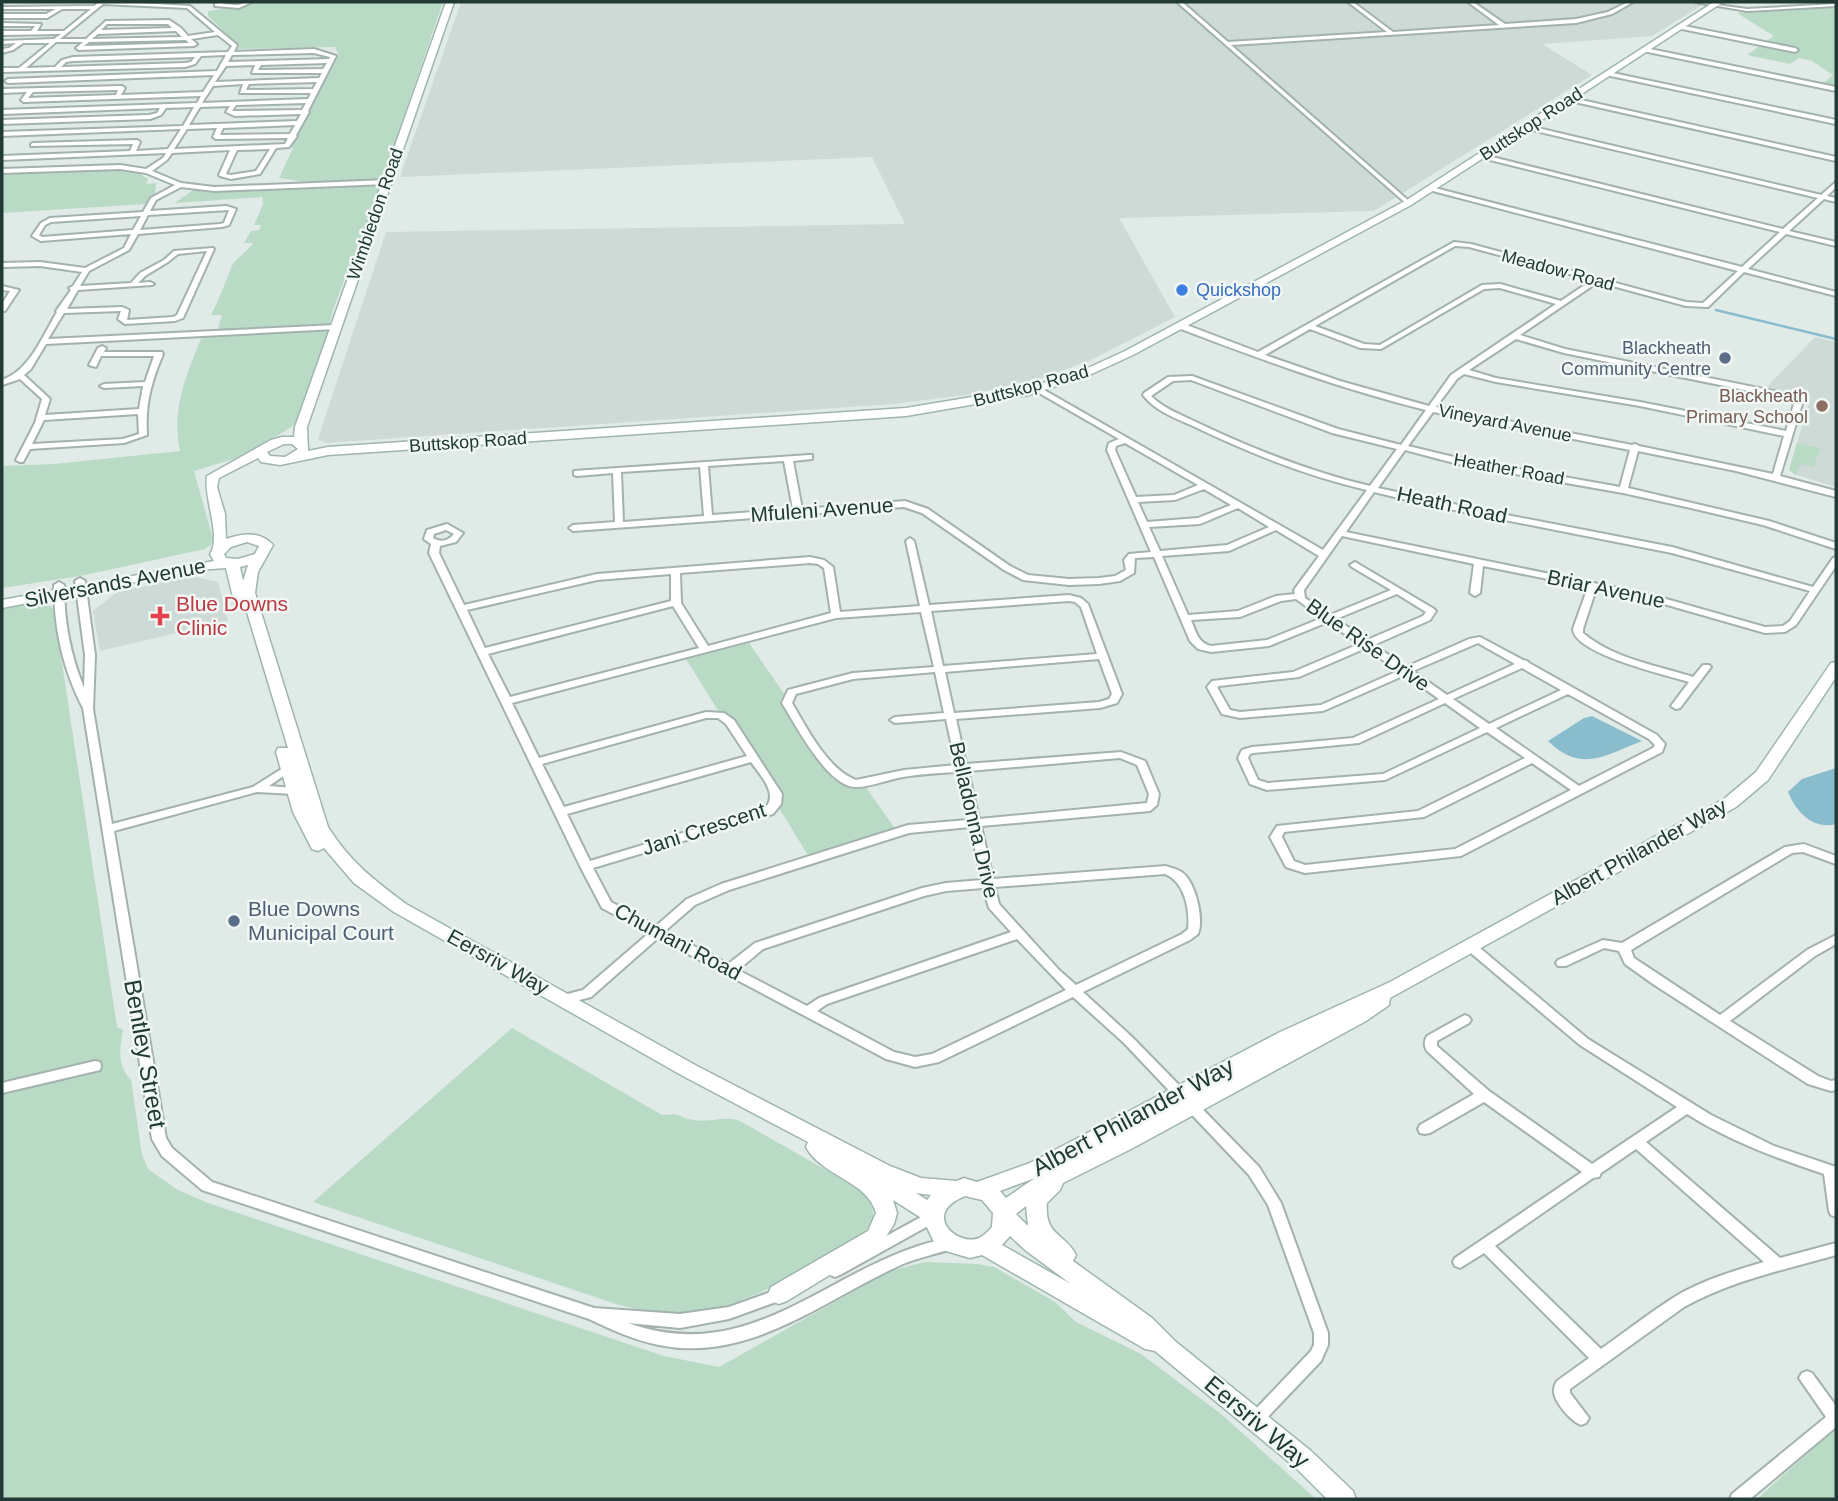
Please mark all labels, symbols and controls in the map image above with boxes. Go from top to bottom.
street label: Buttskop Road [1476,83,1586,165]
street label: Wimbledon Road [343,145,407,283]
street label: Meadow Road [1499,245,1617,295]
place label: Quickshop [1196,280,1281,300]
marker: Quickshop [1174,282,1190,298]
place label: Blackheath Community Centre [1561,338,1711,379]
marker: Blackheath Community Centre [1717,350,1733,366]
street label: Buttskop Road [971,361,1091,411]
place label: Blackheath Primary School [1686,386,1808,427]
marker: Blackheath Primary School [1814,398,1830,414]
street label: Vineyard Avenue [1437,400,1573,446]
street label: Buttskop Road [408,428,528,456]
street label: Heather Road [1452,449,1566,489]
street label: Heath Road [1395,482,1509,527]
street label: Mfuleni Avenue [750,493,894,526]
street label: Silversands Avenue [22,554,207,611]
street label: Briar Avenue [1545,565,1667,612]
place label: Blue Downs Clinic [176,592,288,639]
street label: Blue Rise Drive [1302,594,1434,696]
marker: Blue Downs Clinic [150,606,170,626]
street label: Belladonna Drive [945,739,1004,900]
street label: Albert Philander Way [1547,794,1731,909]
street label: Jani Crescent [639,798,769,859]
place label: Blue Downs Municipal Court [248,897,394,944]
street label: Chumani Road [611,899,745,985]
marker: Blue Downs Municipal Court [226,913,242,929]
street label: Eersriv Way [444,924,553,999]
street label: Bentley Street [119,977,172,1131]
street label: Albert Philander Way [1027,1052,1238,1181]
street label: Eersriv Way [1199,1370,1315,1473]

